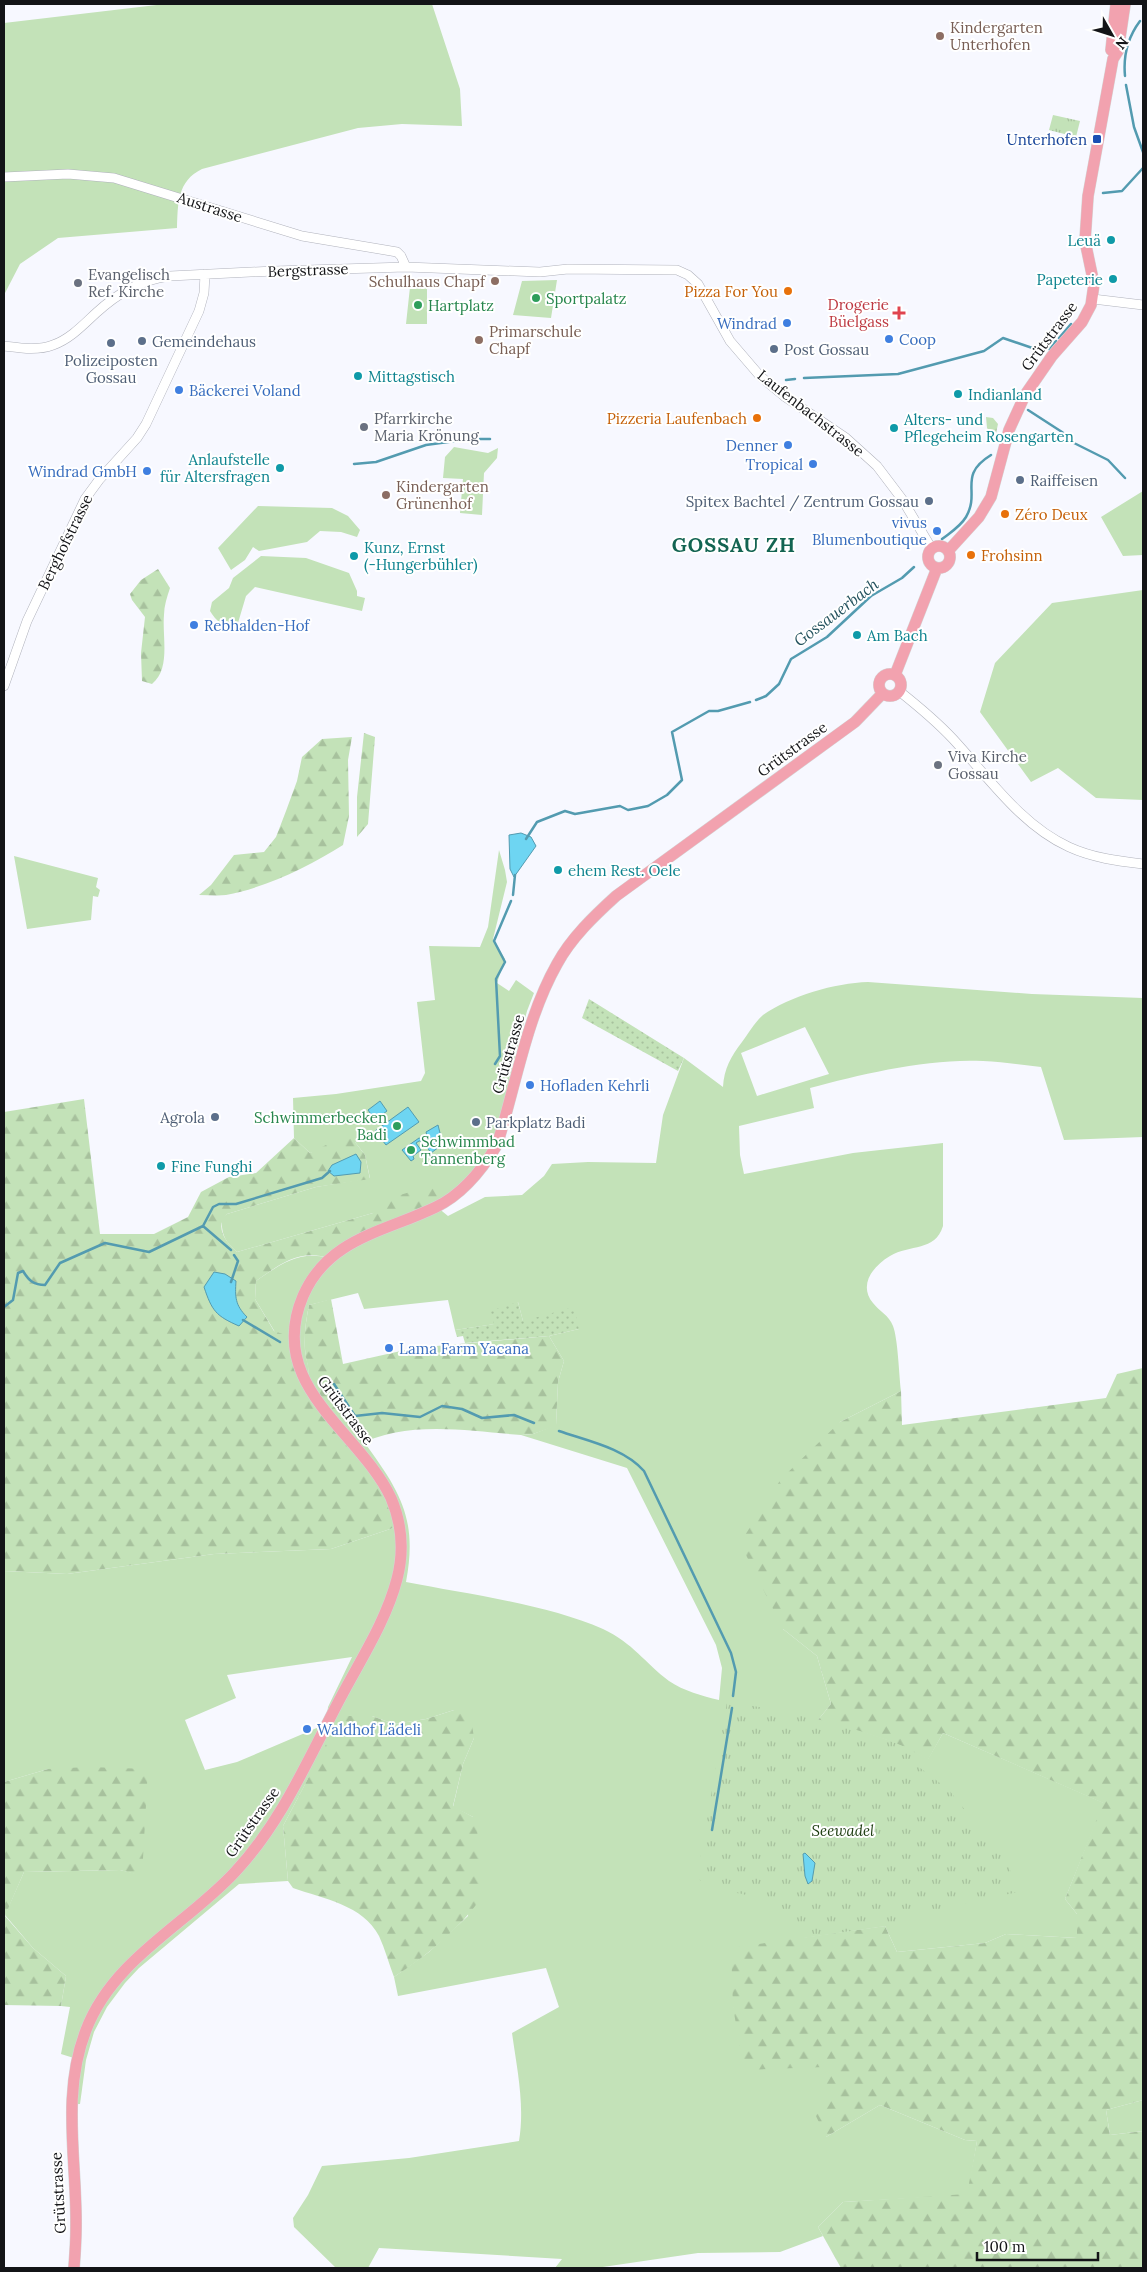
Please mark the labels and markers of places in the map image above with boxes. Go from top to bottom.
place label: Kindergarten Unterhofen [950,18,1043,54]
marker: Kindergarten Unterhofen [934,30,946,42]
place label: Unterhofen [1006,130,1087,149]
marker: Unterhofen [1091,133,1103,145]
place label: Leuä [1068,231,1101,250]
marker: Leuä [1105,234,1117,246]
place label: Evangelisch Ref. Kirche [88,265,170,301]
place label: Papeterie [1037,270,1103,289]
place label: Schulhaus Chapf [369,272,486,291]
marker: Papeterie [1107,273,1119,285]
marker: Schulhaus Chapf [489,275,501,287]
marker: Evangelisch Ref. Kirche [72,277,84,289]
place label: Pizza For You [684,282,778,301]
marker: Pizza For You [782,285,794,297]
place label: Sportpalatz [546,289,626,308]
marker: Sportpalatz [530,292,542,304]
place label: Drogerie Büelgass [827,295,889,331]
place label: Hartplatz [428,296,494,315]
marker: Hartplatz [412,299,424,311]
marker: Drogerie Büelgass [893,307,905,319]
place label: Windrad [717,314,777,333]
marker: Windrad [781,317,793,329]
place label: Primarschule Chapf [489,322,582,358]
place label: Coop [899,330,936,349]
place label: Gemeindehaus [152,332,256,351]
marker: Coop [883,333,895,345]
marker: Primarschule Chapf [473,334,485,346]
marker: Gemeindehaus [136,335,148,347]
marker: Polizeiposten Gossau [105,337,117,349]
place label: Post Gossau [784,340,869,359]
marker: Post Gossau [768,343,780,355]
place label: Polizeiposten Gossau [64,351,158,387]
place label: Mittagstisch [368,367,455,386]
marker: Mittagstisch [352,370,364,382]
place label: Bäckerei Voland [189,381,301,400]
marker: Bäckerei Voland [173,384,185,396]
place label: Indianland [968,385,1042,404]
marker: Indianland [952,388,964,400]
place label: Pfarrkirche Maria Krönung [374,409,479,445]
place label: Pizzeria Laufenbach [607,409,747,428]
place label: Alters- und Pflegeheim Rosengarten [903,410,1074,446]
marker: Pizzeria Laufenbach [751,412,763,424]
marker: Pfarrkirche Maria Krönung [358,421,370,433]
marker: Alters- und Pflegeheim Rosengarten [888,422,900,434]
place label: Denner [726,436,779,455]
marker: Denner [782,439,794,451]
place label: Anlaufstelle für Altersfragen [160,450,270,486]
place label: Tropical [746,455,803,474]
marker: Tropical [807,458,819,470]
place label: Windrad GmbH [28,462,137,481]
marker: Anlaufstelle für Altersfragen [274,462,286,474]
marker: Windrad GmbH [141,465,153,477]
place label: Raiffeisen [1030,471,1098,490]
marker: Raiffeisen [1014,474,1026,486]
place label: Kindergarten Grünenhof [396,477,489,513]
marker: Kindergarten Grünenhof [380,489,392,501]
place label: Spitex Bachtel / Zentrum Gossau [686,492,919,512]
marker: Spitex Bachtel / Zentrum Gossau [923,495,935,507]
place label: Zéro Deux [1015,505,1088,524]
marker: Zéro Deux [999,508,1011,520]
place label: vivus Blumenboutique [812,513,927,549]
marker: vivus Blumenboutique [931,525,943,537]
place label: Kunz, Ernst (-Hungerbühler) [364,538,478,575]
place label: Frohsinn [981,546,1043,565]
marker: Frohsinn [965,549,977,561]
marker: Kunz, Ernst (-Hungerbühler) [348,550,360,562]
place label: Rebhalden-Hof [204,616,310,635]
marker: Rebhalden-Hof [188,619,200,631]
place label: Am Bach [866,626,928,645]
marker: Am Bach [851,629,863,641]
place label: Viva Kirche Gossau [947,747,1027,783]
marker: Viva Kirche Gossau [932,759,944,771]
place label: ehem Rest. Oele [568,861,681,880]
marker: ehem Rest. Oele [552,864,564,876]
place label: Hofladen Kehrli [540,1076,649,1095]
marker: Hofladen Kehrli [524,1079,536,1091]
place label: Agrola [159,1108,205,1127]
place label: Schwimmerbecken Badi [254,1108,387,1144]
marker: Agrola [209,1111,221,1123]
place label: Parkplatz Badi [486,1113,586,1132]
marker: Parkplatz Badi [470,1116,482,1128]
marker: Schwimmerbecken Badi [391,1120,403,1132]
place label: Schwimmbad Tannenberg [421,1132,515,1168]
marker: Schwimmbad Tannenberg [405,1144,417,1156]
place label: Fine Funghi [171,1157,253,1176]
marker: Fine Funghi [155,1160,167,1172]
place label: Lama Farm Yacana [399,1339,529,1358]
marker: Lama Farm Yacana [383,1342,395,1354]
place label: Waldhof Lädeli [317,1720,421,1739]
marker: Waldhof Lädeli [301,1723,313,1735]

